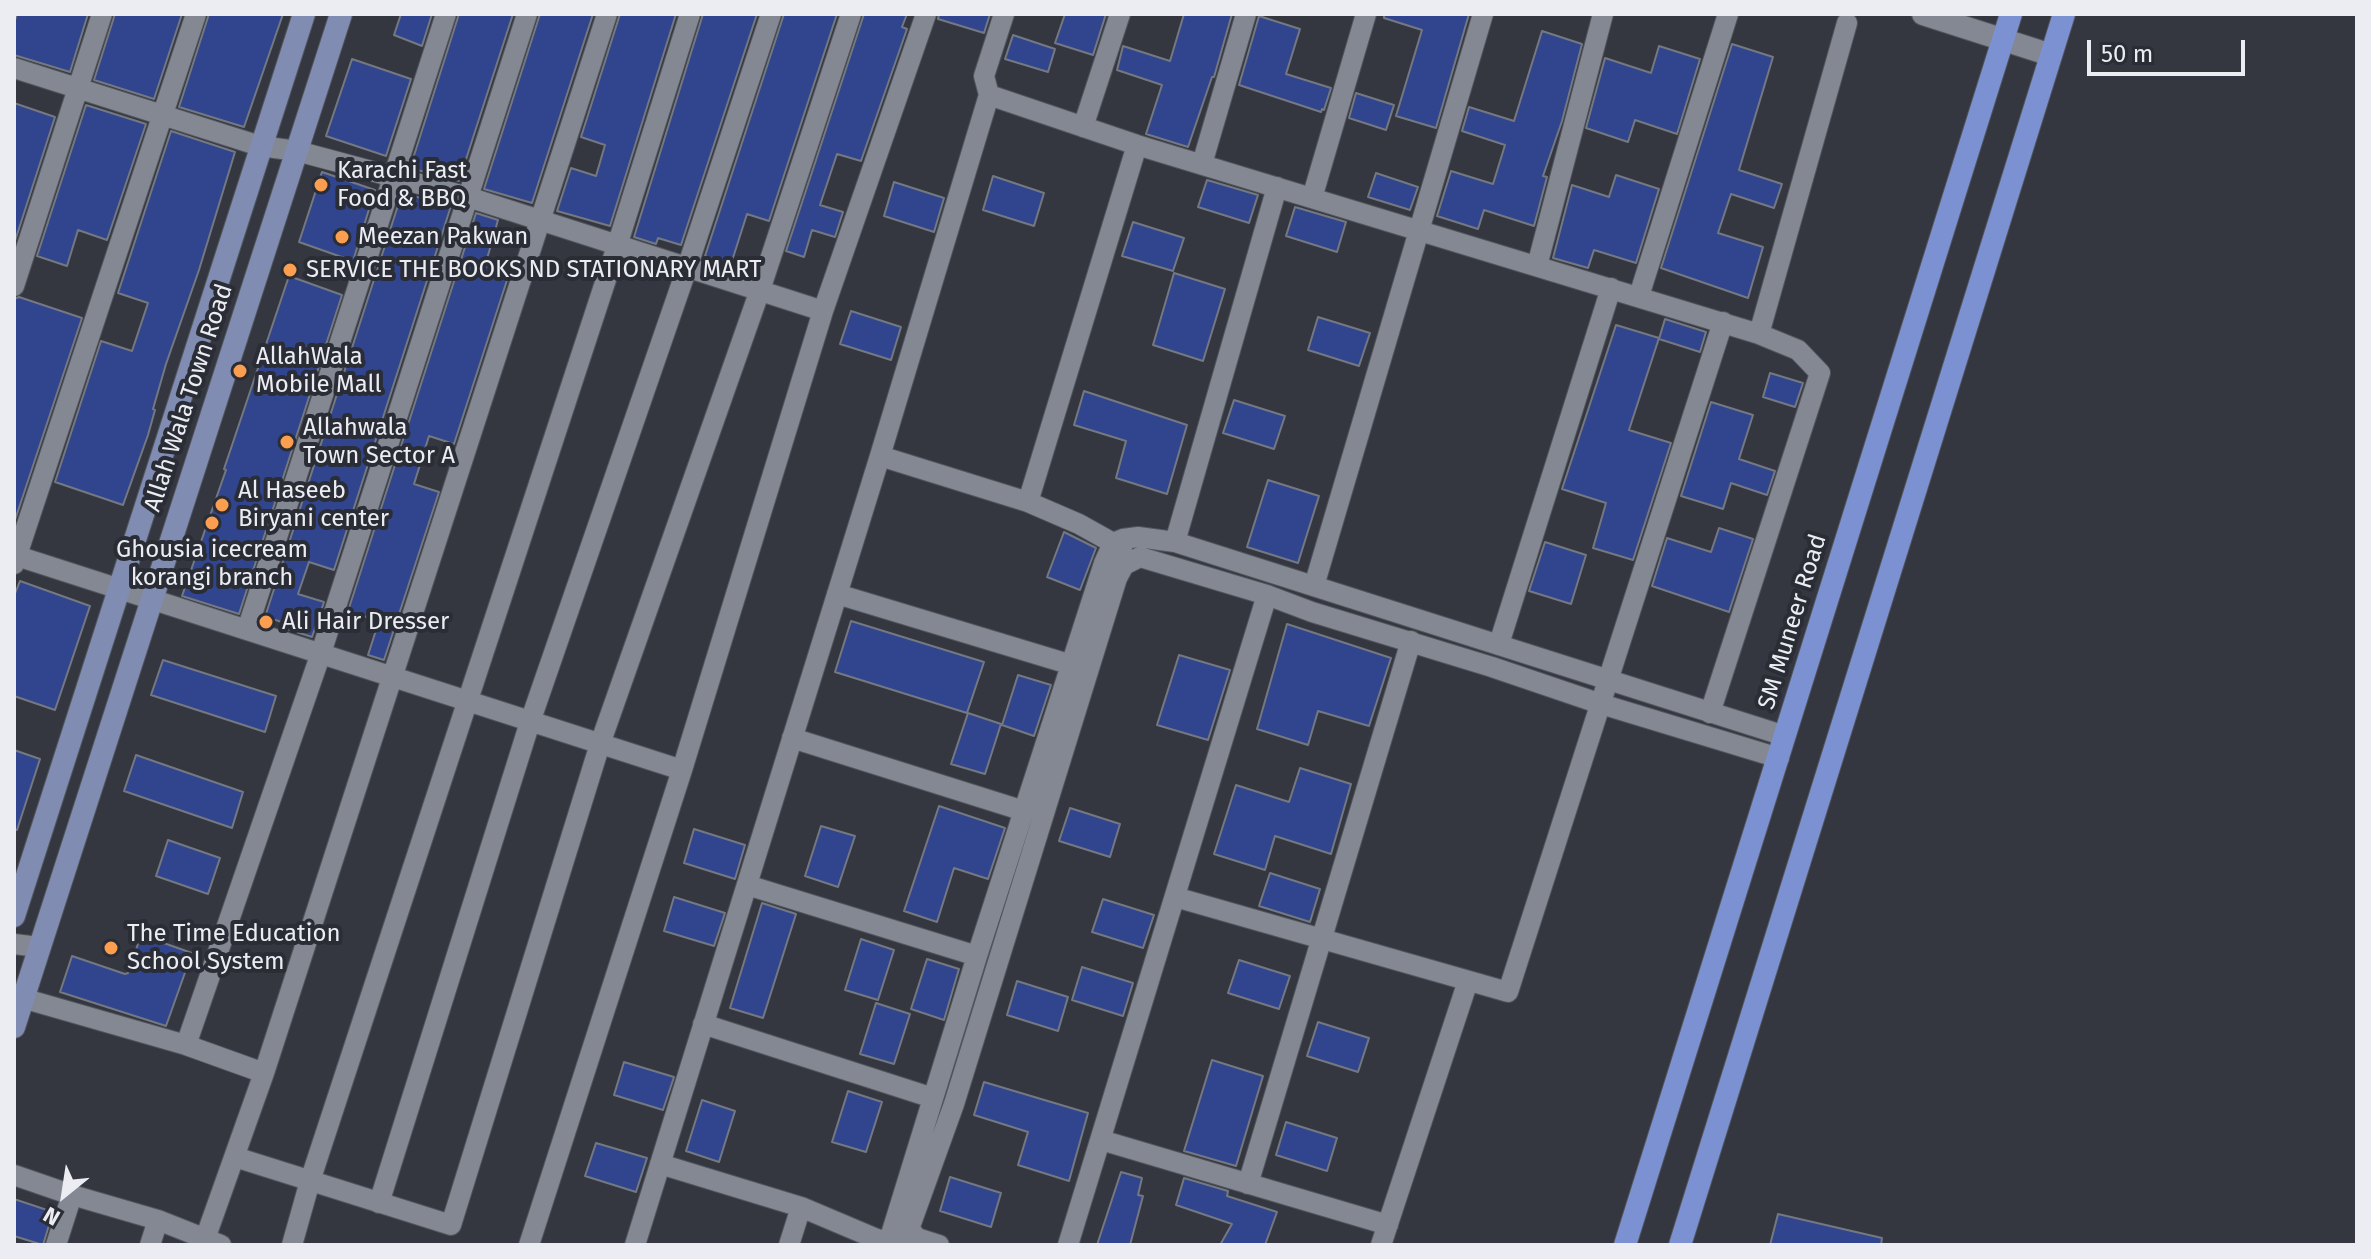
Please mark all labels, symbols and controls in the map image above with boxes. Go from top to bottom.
scale bar [2091,24,2249,74]
text: 50 m [2101,40,2153,68]
place label: Karachi Fast Food & BBQ [337,157,467,213]
marker: Karachi Fast Food & BBQ [312,176,330,194]
place label: Meezan Pakwan [358,223,528,251]
marker: Meezan Pakwan [333,228,351,246]
place label: SERVICE THE BOOKS ND STATIONARY MART [306,256,761,284]
marker: SERVICE THE BOOKS ND STATIONARY MART [281,261,299,279]
street label: Allah Wala Town Road [139,281,239,515]
place label: AllahWala Mobile Mall [256,343,382,399]
marker: AllahWala Mobile Mall [231,362,249,380]
place label: Allahwala Town Sector A [303,414,455,470]
marker: Allahwala Town Sector A [278,433,296,451]
place label: Al Haseeb Biryani center [238,477,389,533]
marker: Al Haseeb Biryani center [213,496,231,514]
marker: Ghousia icecream korangi branch [203,514,221,532]
street label: SM Muneer Road [1753,531,1833,713]
place label: Ghousia icecream korangi branch [116,536,308,592]
place label: Ali Hair Dresser [282,608,449,636]
marker: Ali Hair Dresser [257,613,275,631]
place label: The Time Education School System [127,920,341,976]
marker: The Time Education School System [102,939,120,957]
north arrow [24,1155,104,1235]
text: N [39,1201,65,1232]

